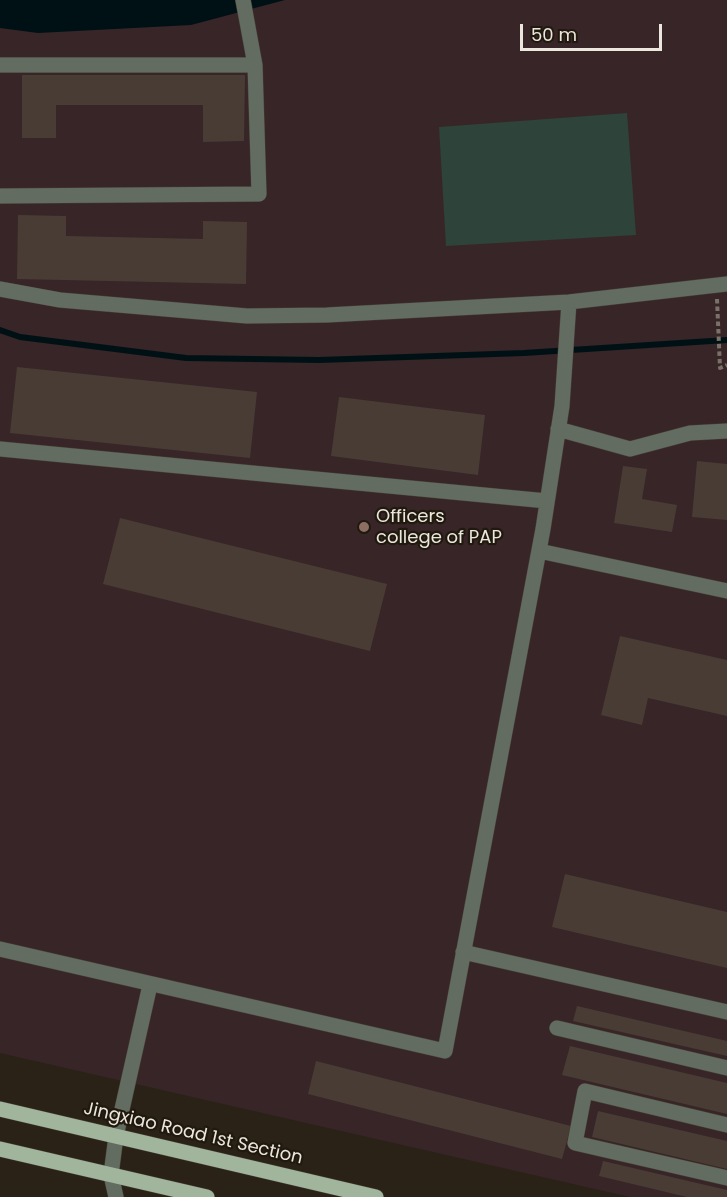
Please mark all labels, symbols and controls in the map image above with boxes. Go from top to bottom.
scale bar [523,12,666,50]
text: 50 m [531,22,577,47]
place label: Officers college of PAP [376,506,502,548]
marker: Officers college of PAP [357,520,371,534]
street label: Jingxiao Road 1st Section [81,1098,305,1170]

